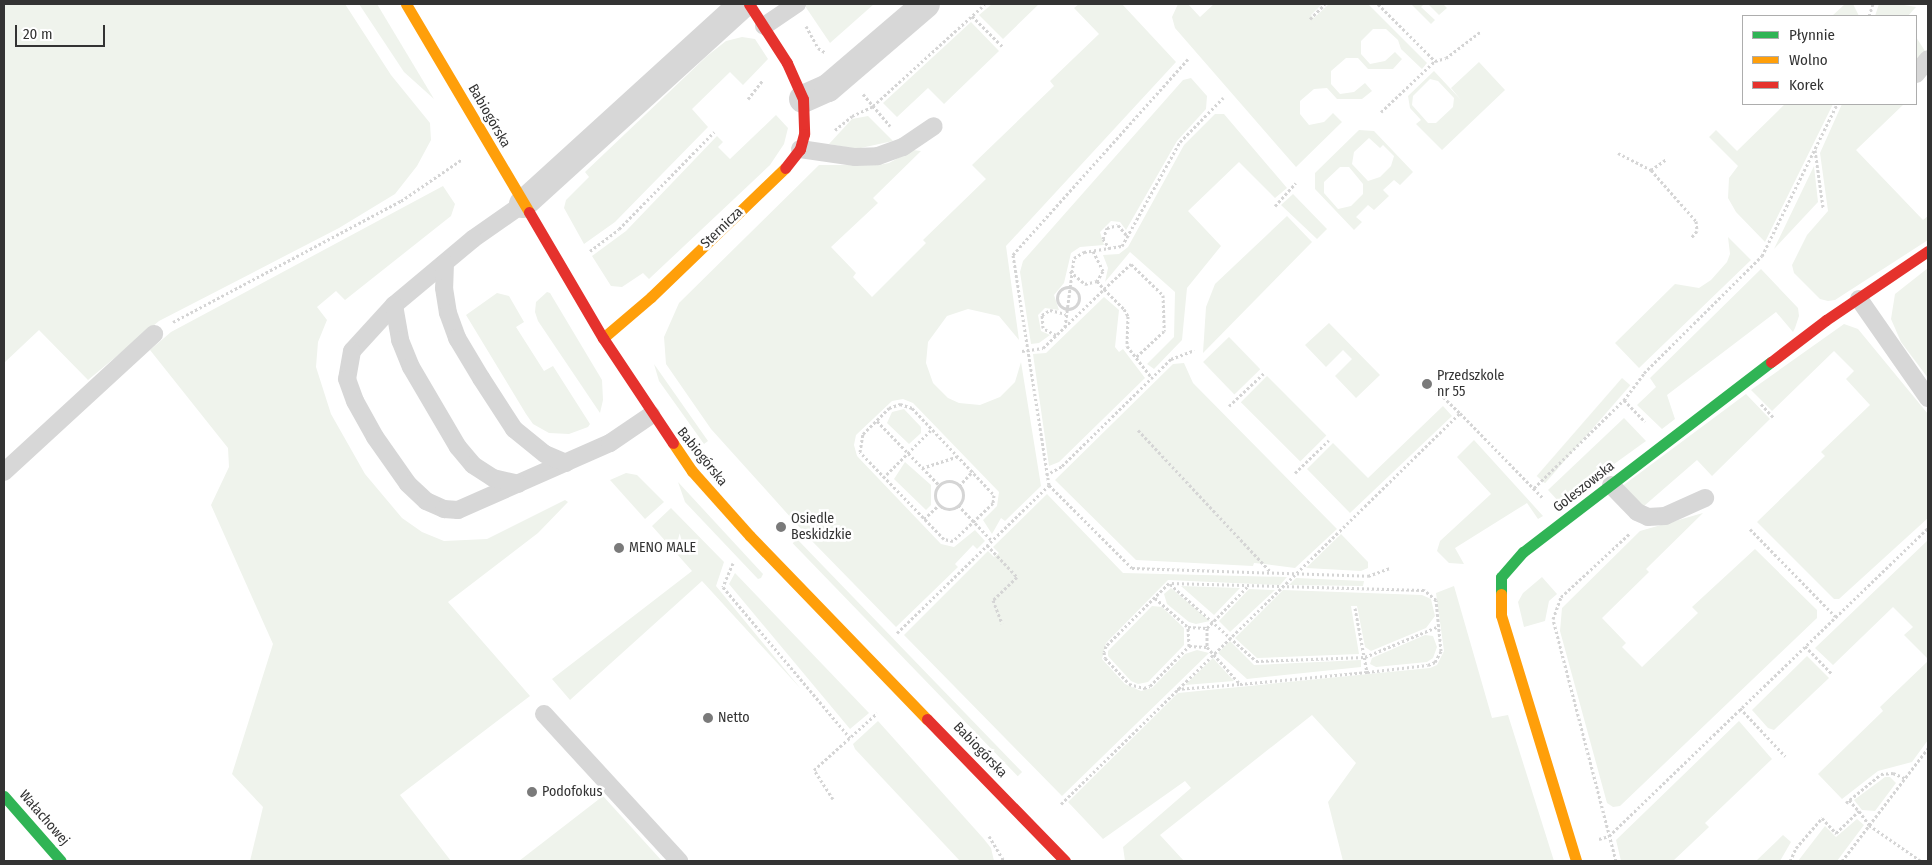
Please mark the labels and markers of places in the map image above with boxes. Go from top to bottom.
place label: Przedszkole nr 55 [1437,368,1504,401]
marker: Przedszkole nr 55 [1421,378,1433,390]
place label: Osiedle Beskidzkie [791,511,852,544]
marker: Osiedle Beskidzkie [775,521,787,533]
place label: MENO MALE [629,540,696,556]
marker: MENO MALE [613,542,625,554]
place label: Netto [718,710,750,726]
marker: Netto [702,712,714,724]
place label: Podofokus [542,784,602,800]
marker: Podofokus [526,786,538,798]

